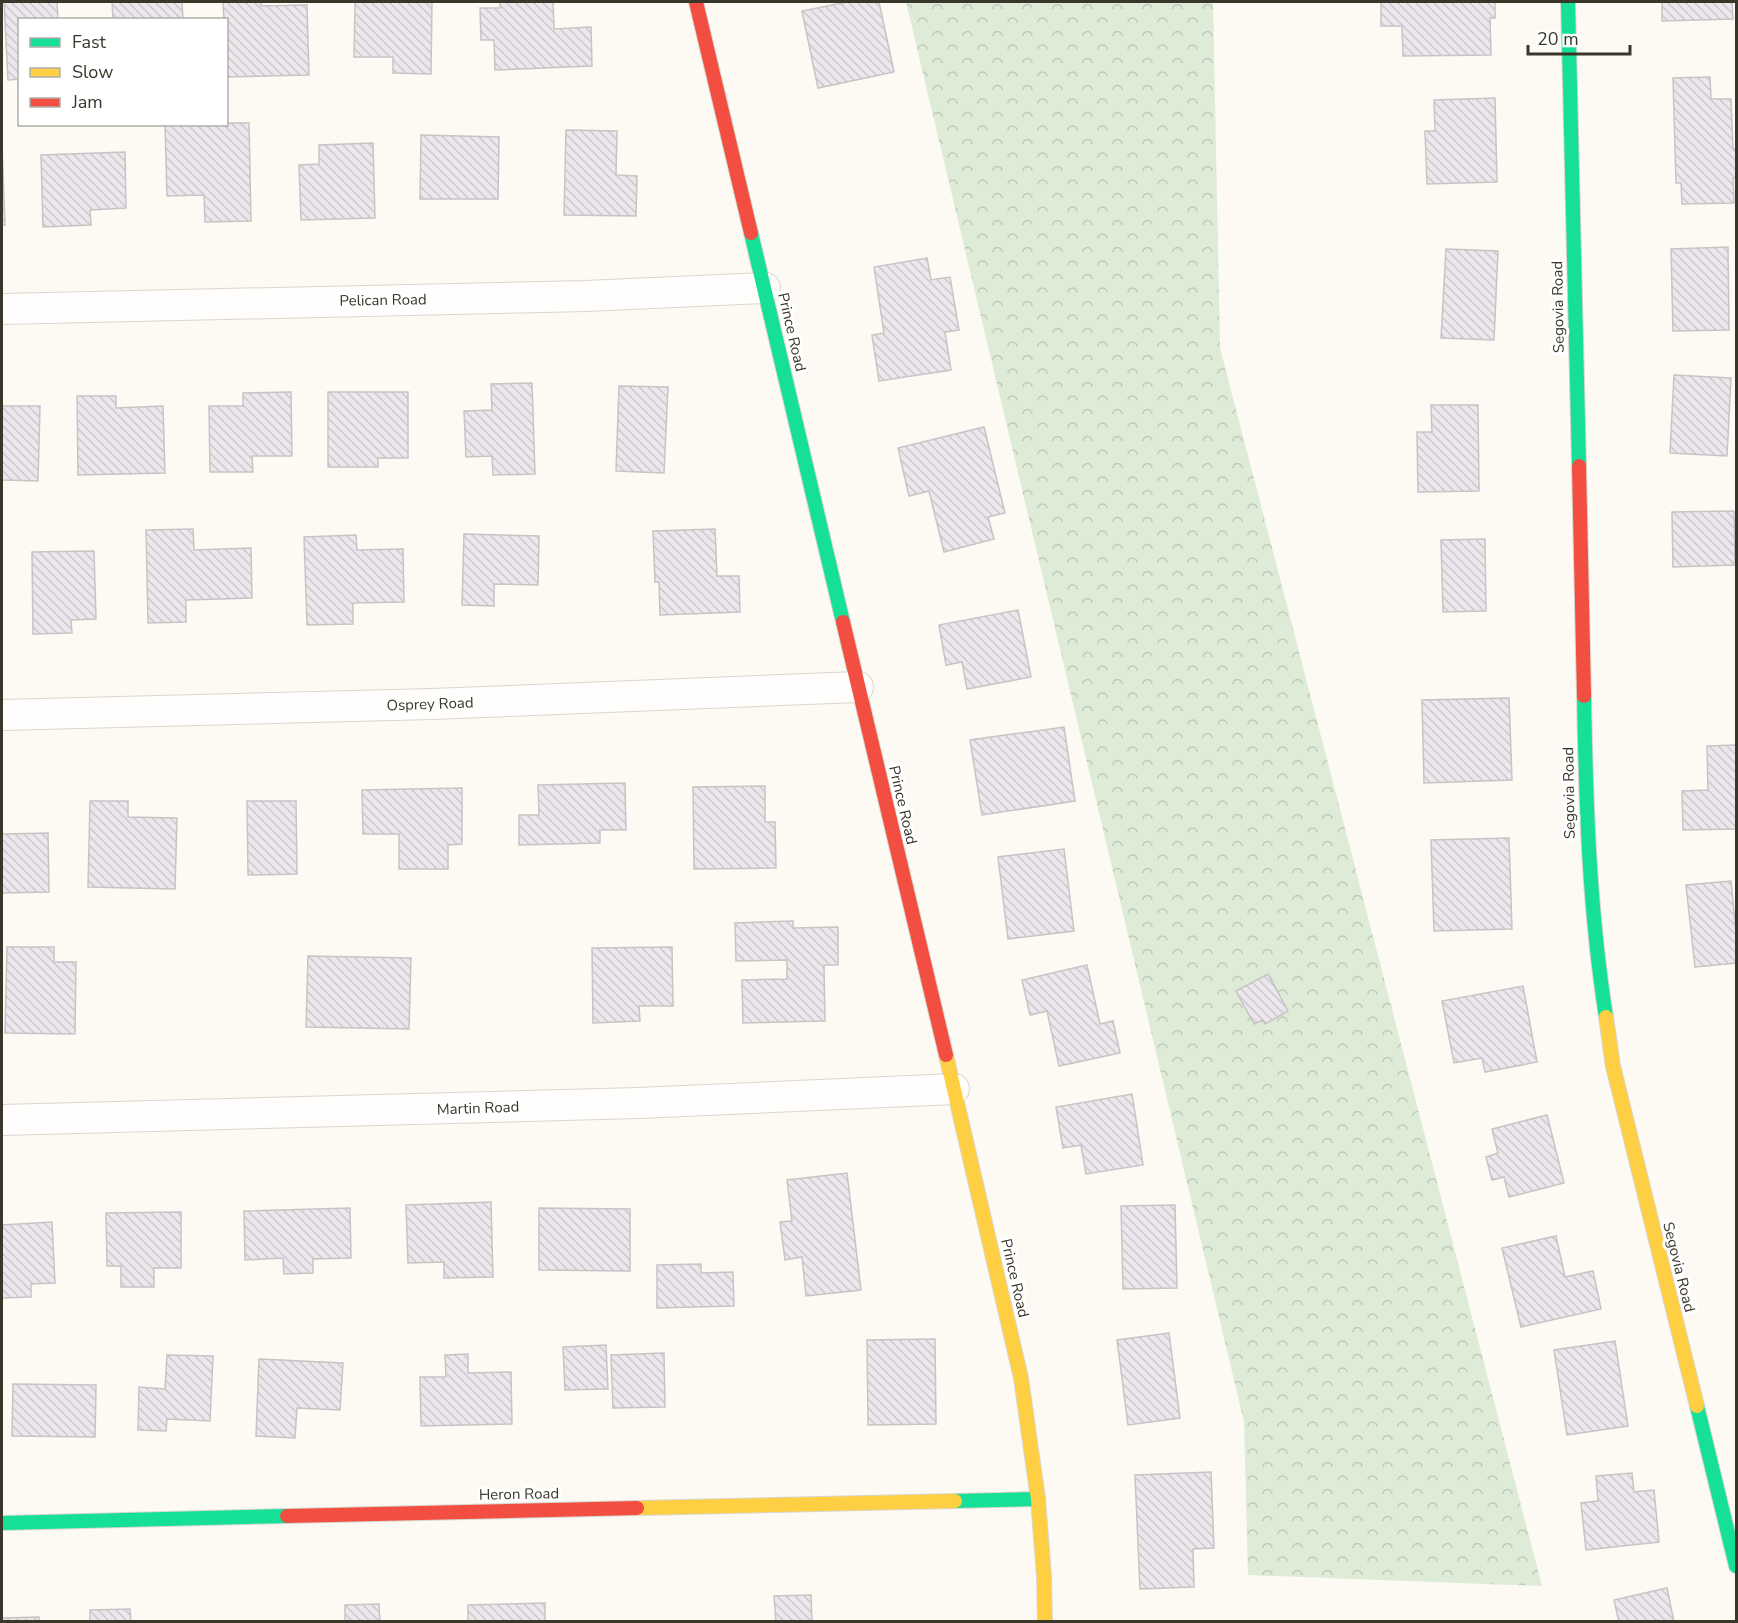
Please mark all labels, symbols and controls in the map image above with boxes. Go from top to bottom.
legend [18,18,228,126]
scale bar [1528,18,1630,56]
text: 20 m [1537,27,1579,51]
text: Fast [72,30,107,54]
text: Slow [72,60,113,84]
text: Jam [71,90,103,114]
street label: Segovia Road [1547,261,1569,353]
street label: Pelican Road [339,289,427,311]
street label: Prince Road [773,291,811,373]
street label: Osprey Road [386,692,474,716]
street label: Segovia Road [1558,747,1580,839]
street label: Prince Road [884,764,922,846]
street label: Martin Road [436,1097,520,1119]
street label: Segovia Road [1658,1220,1700,1314]
street label: Prince Road [996,1237,1034,1319]
street label: Heron Road [479,1483,559,1505]

